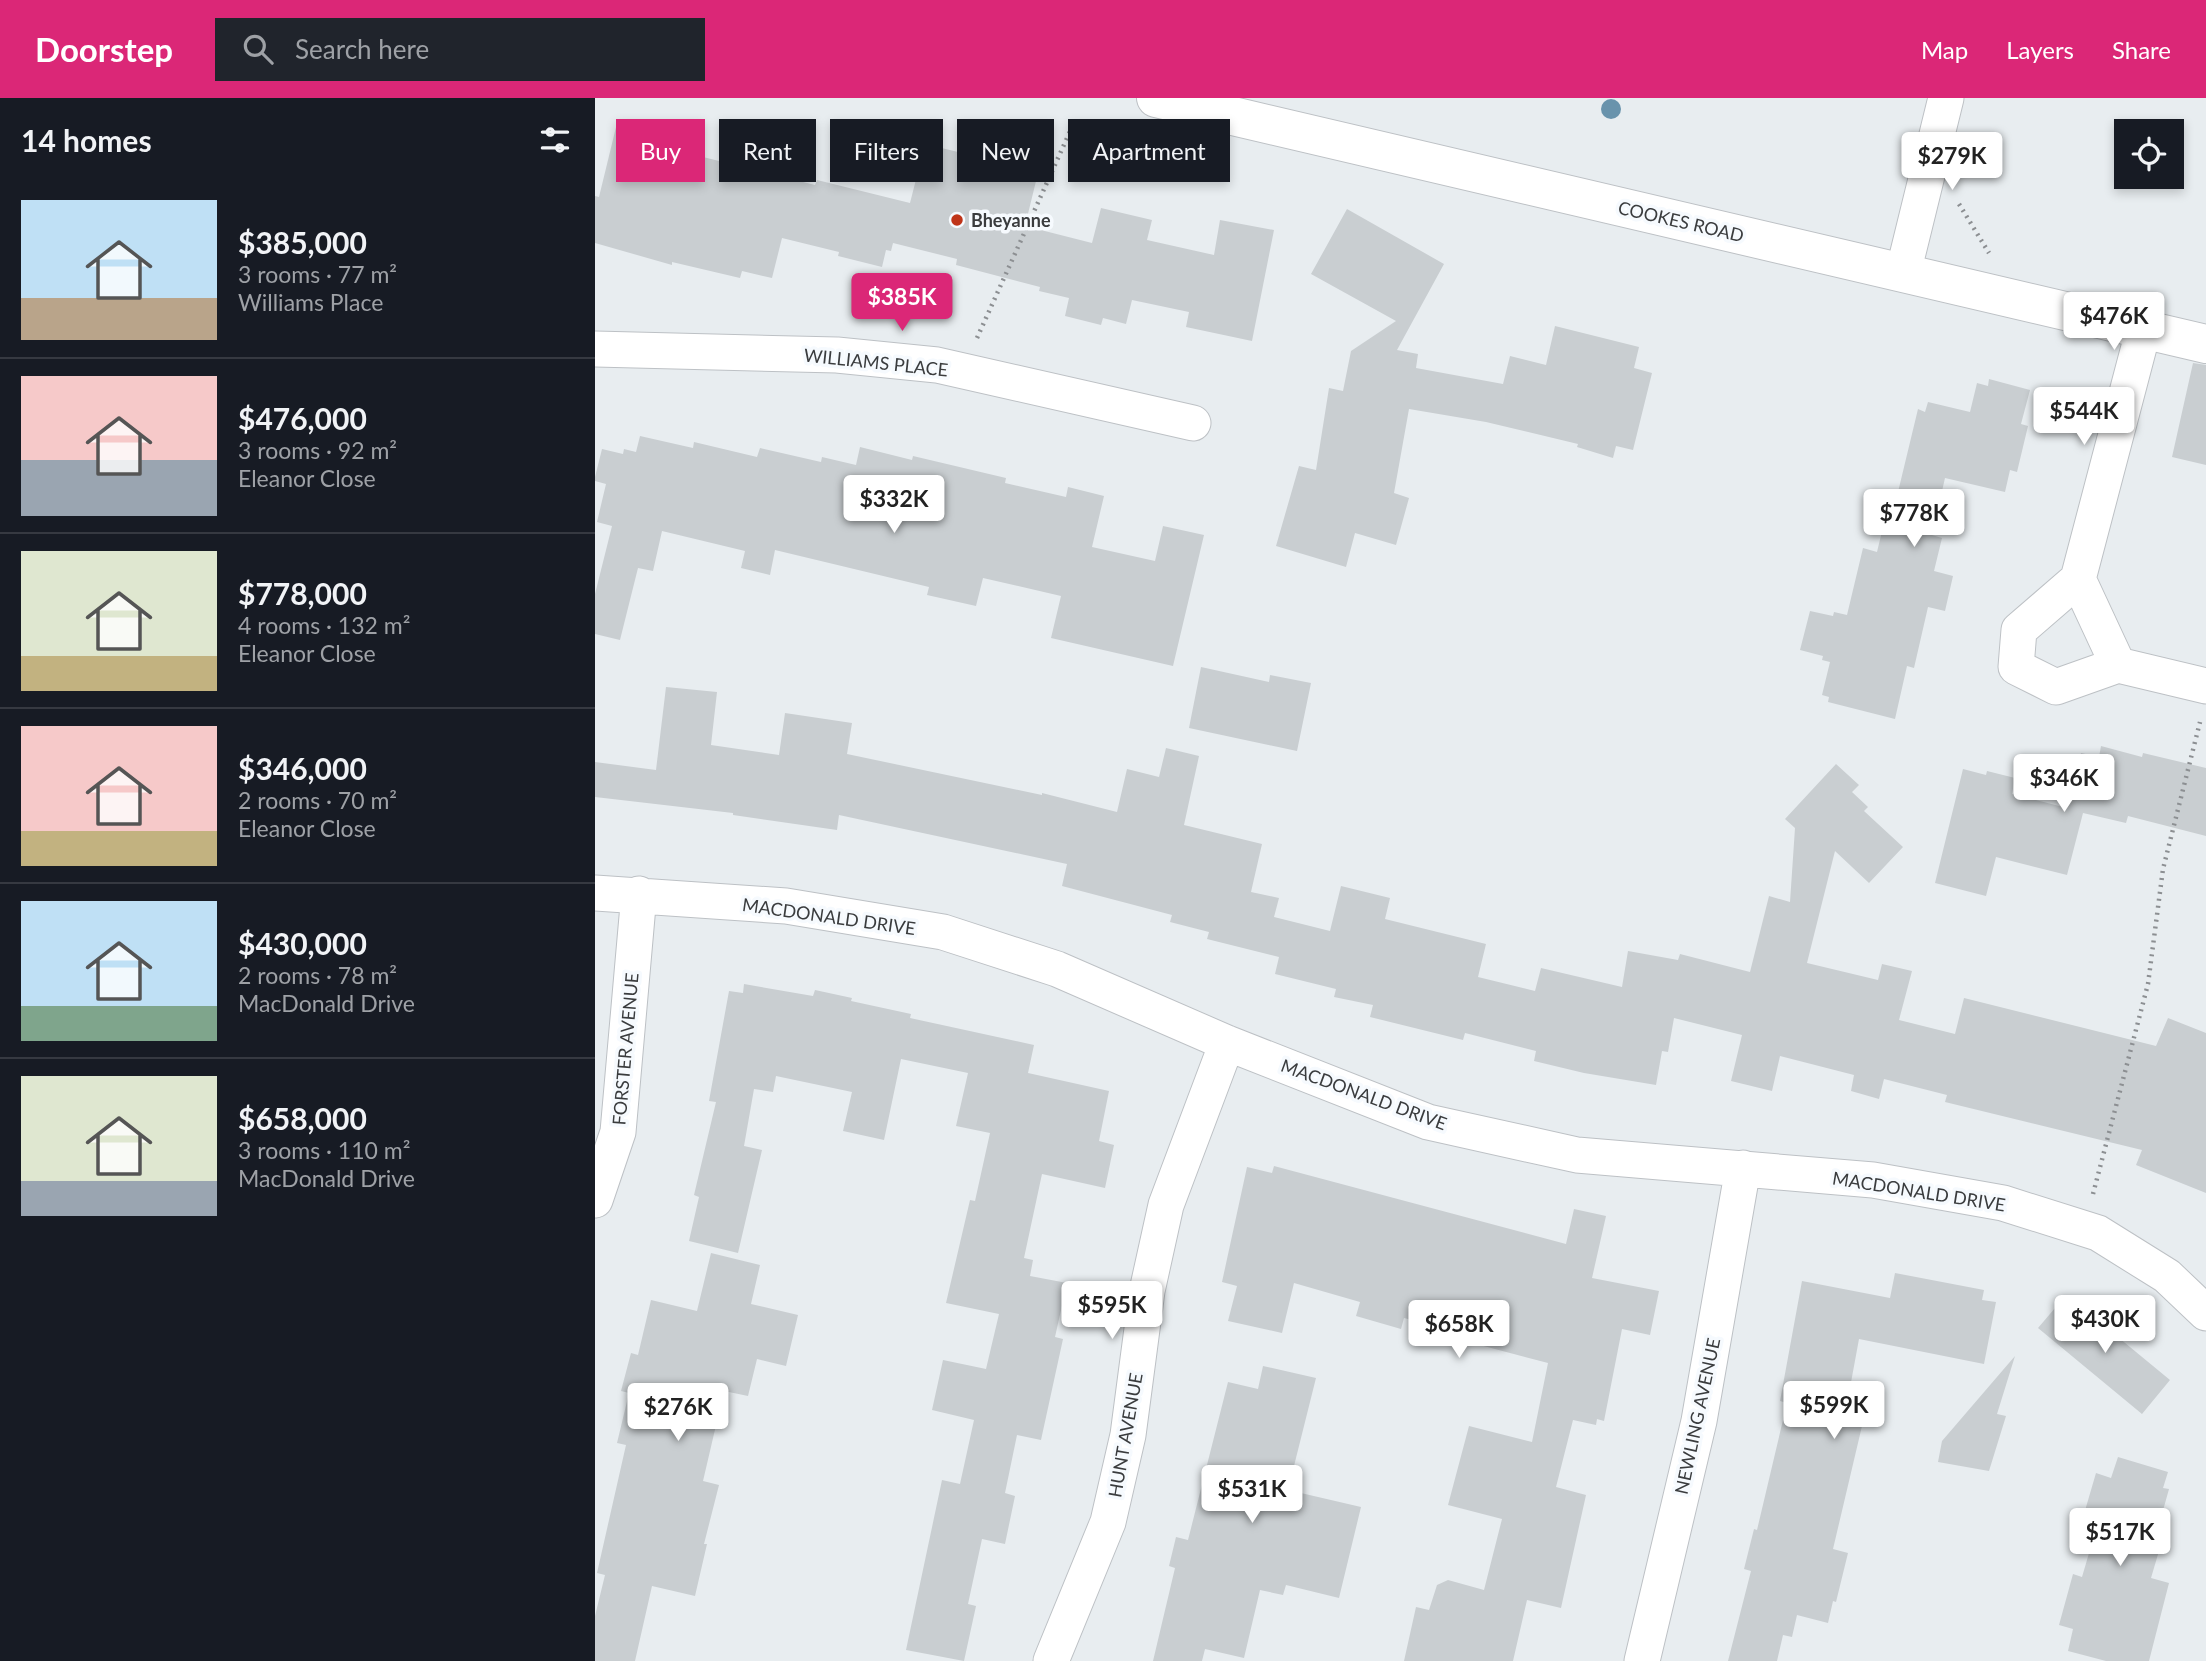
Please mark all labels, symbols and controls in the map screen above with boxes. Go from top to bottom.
search box [215,18,705,81]
text: Doorstep [35,29,173,69]
icon: search [239,30,277,68]
text: Search here [295,33,429,65]
text: Map [1921,35,1968,64]
text: Layers [2006,35,2074,64]
text: Share [2112,35,2171,64]
chip: Buy [616,119,705,182]
chip: Rent [719,119,816,182]
chip: Filters [830,119,943,182]
chip: New [957,119,1054,182]
chip: Apartment [1068,119,1230,182]
map controls [2114,119,2184,189]
button: locate [2114,119,2184,189]
icon: filters [536,121,574,159]
text: 14 homes [21,122,152,158]
pin: $279K [1903,132,2001,192]
text: $279K [1917,141,1987,169]
street label: COOKES ROAD [1616,196,1746,246]
place label: Bheyanne [971,209,1051,231]
marker: Bheyanne [949,212,965,228]
text: $385,000 [238,224,367,260]
icon: home [77,228,161,312]
text: 3 rooms · 77 m² [238,260,397,288]
pin: $385K [853,274,951,333]
text: $385K [867,282,937,310]
text: Williams Place [238,288,383,316]
pin: $476K [2065,292,2163,352]
text: $476K [2079,301,2149,329]
street label: WILLIAMS PLACE [803,343,949,381]
pin: $544K [2035,388,2133,447]
text: $544K [2049,396,2119,424]
text: $476,000 [238,400,367,436]
icon: home [77,404,161,488]
text: 3 rooms · 92 m² [238,436,397,464]
text: Eleanor Close [238,464,376,492]
pin: $332K [845,476,943,535]
text: $332K [859,484,929,512]
pin: $778K [1865,490,1963,549]
text: $778K [1879,498,1949,526]
text: $778,000 [238,575,367,611]
icon: home [77,579,161,663]
text: 4 rooms · 132 m² [238,611,410,639]
text: Eleanor Close [238,639,376,667]
text: $346,000 [238,750,367,786]
icon: home [77,754,161,838]
pin: $346K [2015,754,2113,814]
text: $346K [2029,763,2099,791]
text: 2 rooms · 70 m² [238,786,397,814]
text: Eleanor Close [238,814,376,842]
street label: MACDONALD DRIVE [741,893,917,939]
text: $430,000 [238,925,367,961]
icon: home [77,929,161,1013]
text: 2 rooms · 78 m² [238,961,397,989]
street label: FORSTER AVENUE [607,972,643,1126]
text: MacDonald Drive [238,989,415,1017]
street label: MACDONALD DRIVE [1278,1054,1450,1134]
text: $658,000 [238,1100,367,1136]
icon: home [77,1104,161,1188]
text: 3 rooms · 110 m² [238,1136,410,1164]
text: MacDonald Drive [238,1164,415,1192]
street label: MACDONALD DRIVE [1831,1166,2007,1216]
pin: $595K [1063,1282,1161,1341]
text: $595K [1077,1290,1147,1318]
pin: $430K [2056,1296,2154,1355]
pin: $658K [1410,1300,1508,1360]
text: $430K [2070,1304,2140,1332]
text: $658K [1424,1309,1494,1337]
street label: NEWLING AVENUE [1670,1336,1724,1496]
street label: HUNT AVENUE [1103,1371,1147,1499]
pin: $599K [1785,1382,1883,1441]
pin: $276K [629,1384,727,1443]
text: $599K [1799,1390,1869,1418]
text: $276K [643,1392,713,1420]
pin: $531K [1203,1466,1301,1525]
text: $531K [1217,1474,1287,1502]
pin: $517K [2071,1508,2169,1568]
text: $517K [2085,1517,2155,1545]

